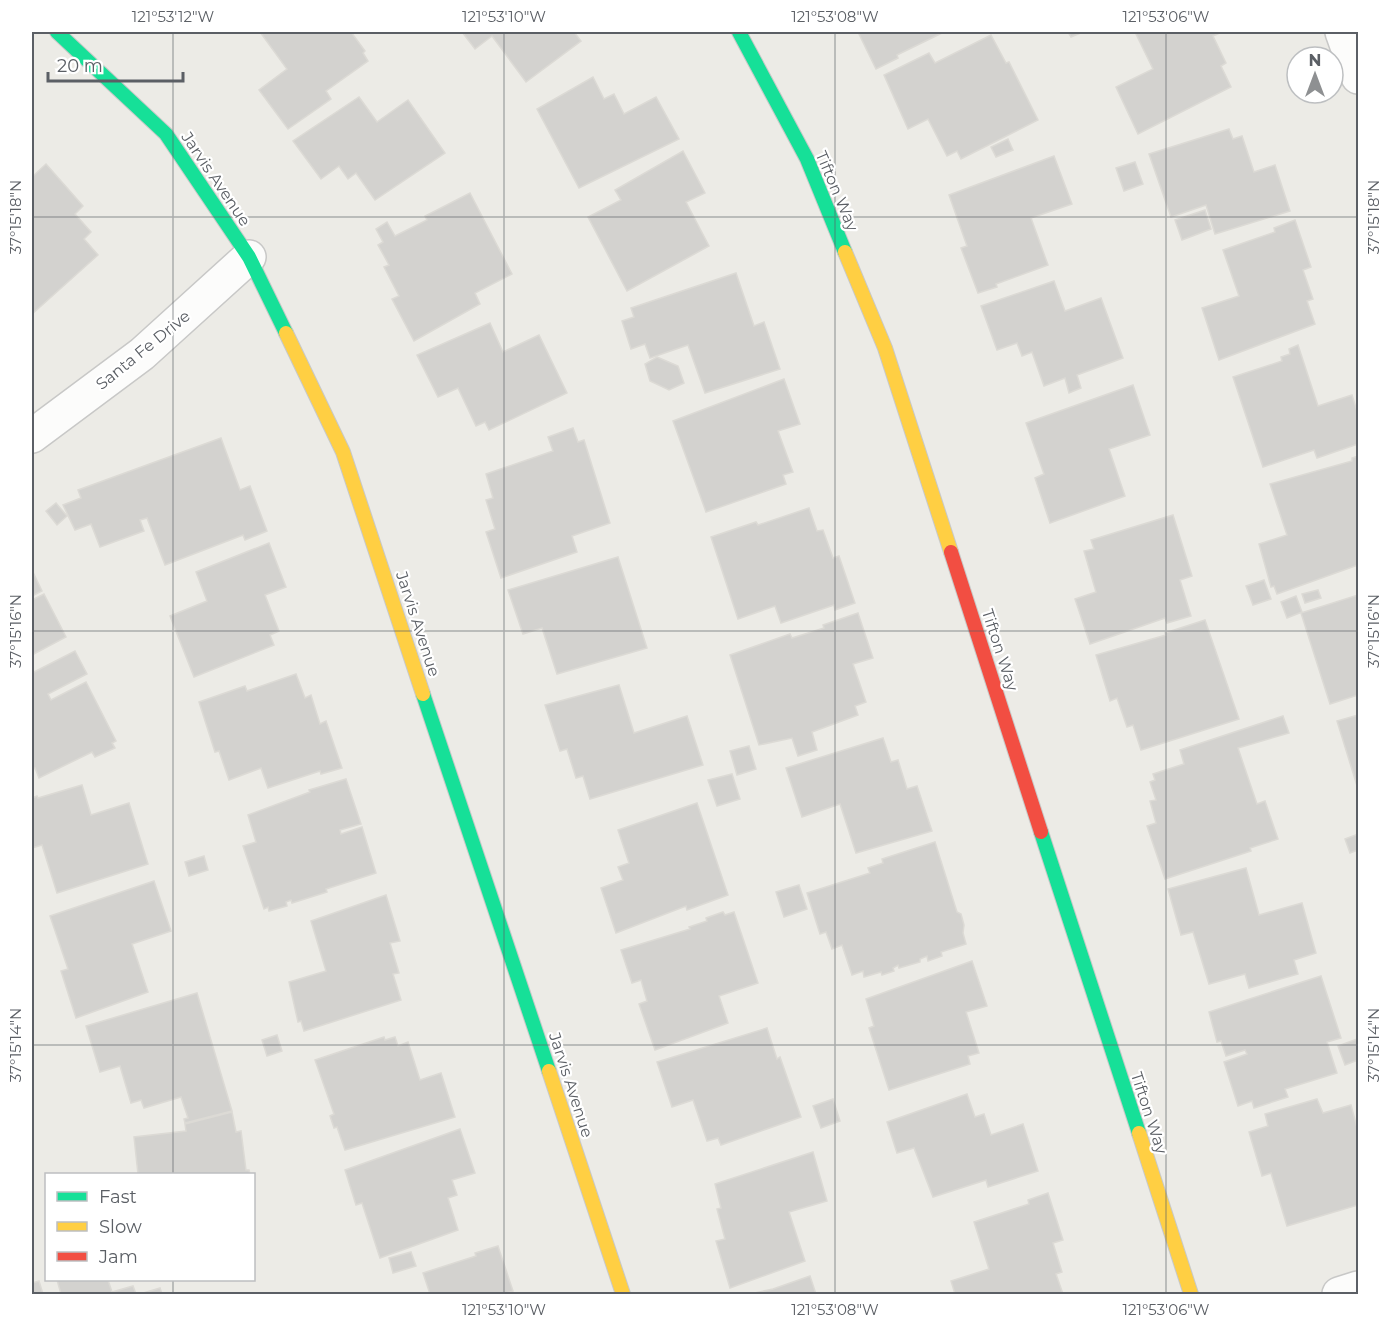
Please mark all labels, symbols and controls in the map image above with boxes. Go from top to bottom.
text: 121°53'12"W [132,7,215,26]
text: 121°53'10"W [462,7,546,26]
text: 121°53'08"W [791,7,879,26]
text: 121°53'06"W [1123,7,1210,26]
scale bar [48,45,183,83]
north arrow [1285,45,1345,105]
text: N [1309,51,1321,70]
text: 20 m [57,55,103,77]
street label: Jarvis Avenue [177,127,254,230]
street label: Tifton Way [812,148,862,234]
text: 37°15'18"N [6,180,25,254]
text: 37°15'18"N [1364,180,1383,254]
street label: Santa Fe Drive [92,306,194,394]
street label: Jarvis Avenue [392,568,444,679]
text: 37°15'16"N [6,594,25,668]
text: 37°15'16"N [1364,594,1383,668]
street label: Tifton Way [978,607,1022,694]
text: 37°15'14"N [6,1008,25,1082]
text: 37°15'14"N [1364,1008,1383,1082]
street label: Jarvis Avenue [545,1029,597,1140]
street label: Tifton Way [1127,1070,1171,1157]
legend [45,1173,255,1281]
text: Fast [99,1186,137,1208]
text: Slow [99,1216,142,1238]
text: Jam [98,1246,138,1268]
text: 121°53'10"W [462,1300,546,1319]
text: 121°53'08"W [791,1300,879,1319]
text: 121°53'06"W [1123,1300,1210,1319]

